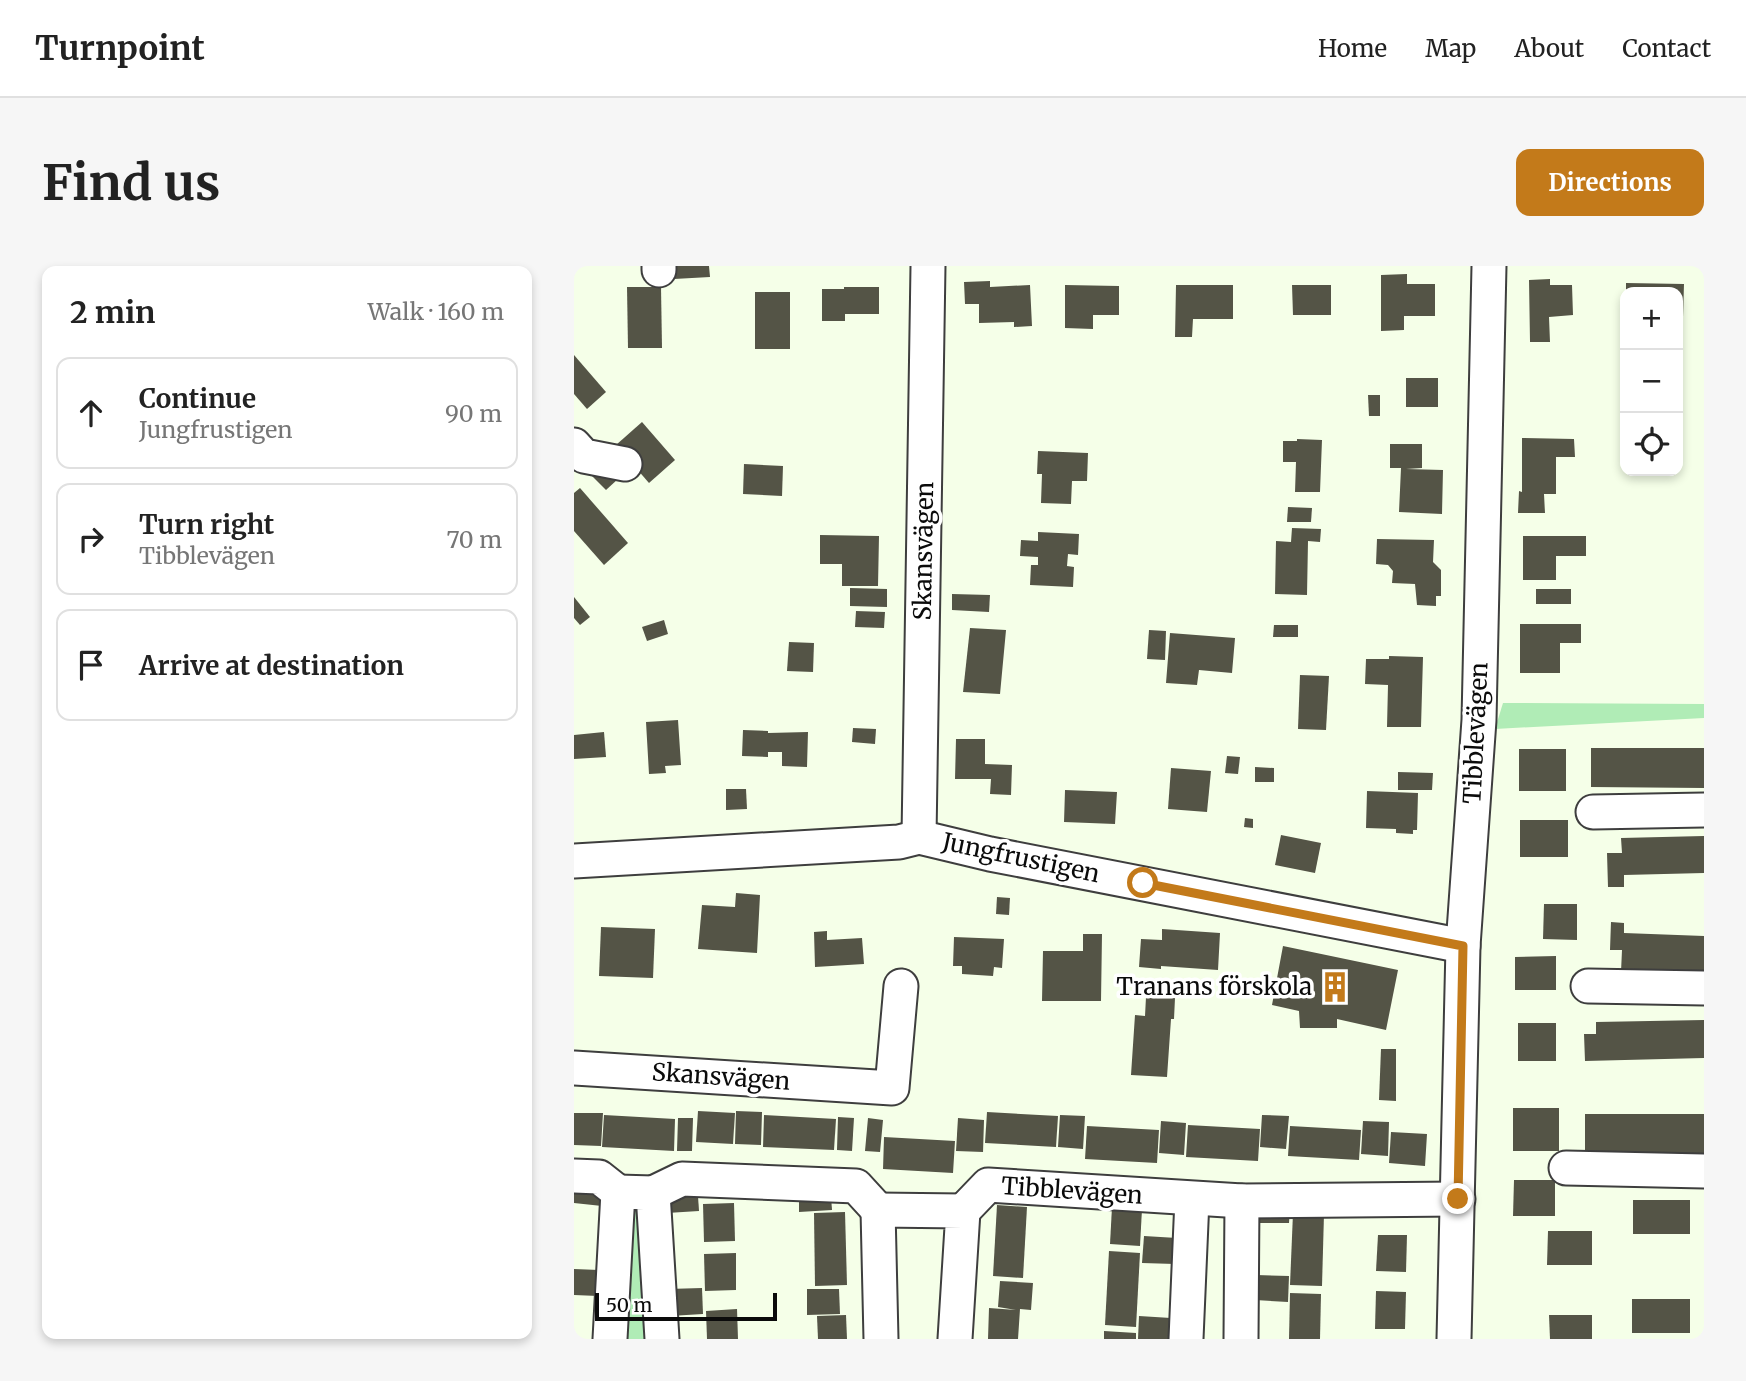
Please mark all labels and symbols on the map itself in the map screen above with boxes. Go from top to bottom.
street label: Skansvägen [907,481,940,621]
street label: Tibblevägen [1456,661,1495,805]
street label: Jungfrustigen [939,825,1103,889]
route start [1127,867,1158,898]
building icon: Tranans förskola [1318,970,1352,1004]
place label: Tranans förskola [1116,971,1312,1002]
street label: Skansvägen [651,1056,791,1097]
street label: Tibblevägen [1000,1170,1144,1211]
route end [1442,1183,1473,1214]
scale bar [595,1290,777,1322]

